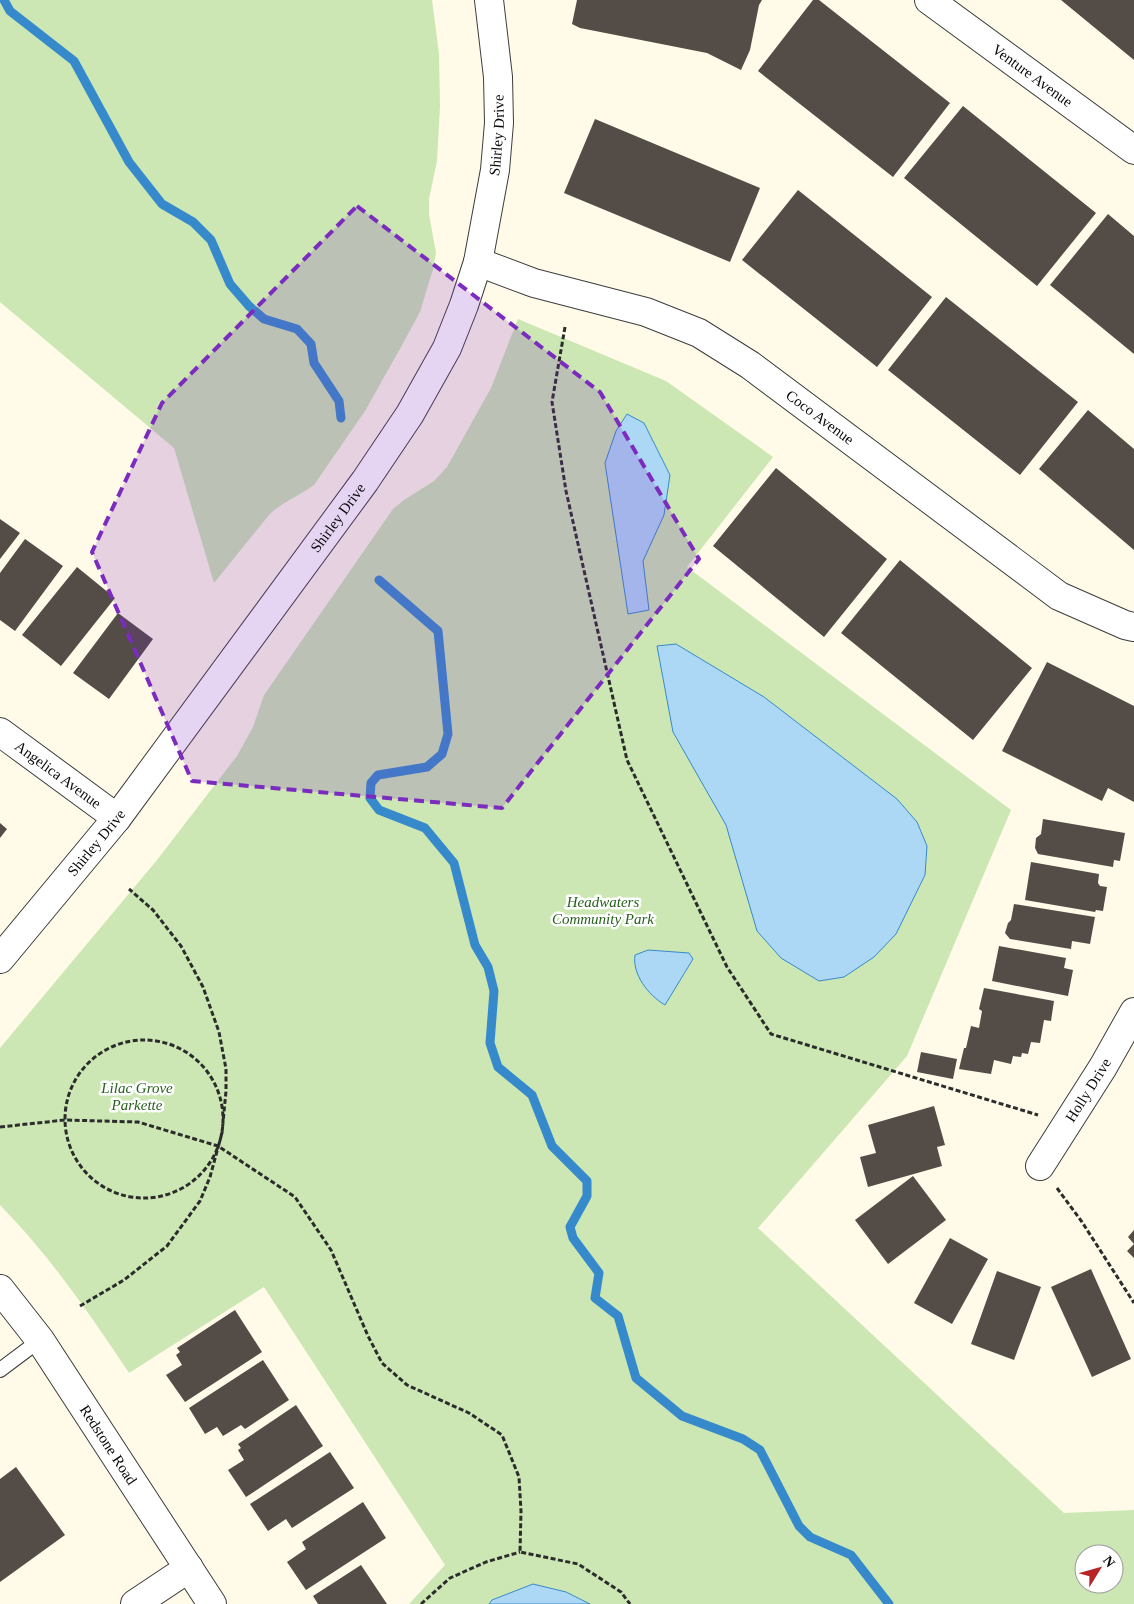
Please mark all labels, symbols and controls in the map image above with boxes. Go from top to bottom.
street label: Venture Avenue [989,41,1076,110]
street label: Shirley Drive [486,94,507,177]
street label: Coco Avenue [783,387,857,448]
street label: Shirley Drive [307,480,369,555]
street label: Angelica Avenue [12,738,104,812]
street label: Shirley Drive [64,806,129,879]
park label: Headwaters Community Park [552,894,654,927]
street label: Holly Drive [1062,1055,1114,1125]
park label: Lilac Grove Parkette [100,1080,173,1113]
street label: Redstone Road [77,1402,140,1488]
north arrow [1074,1544,1124,1594]
text: N [1100,1553,1118,1570]

